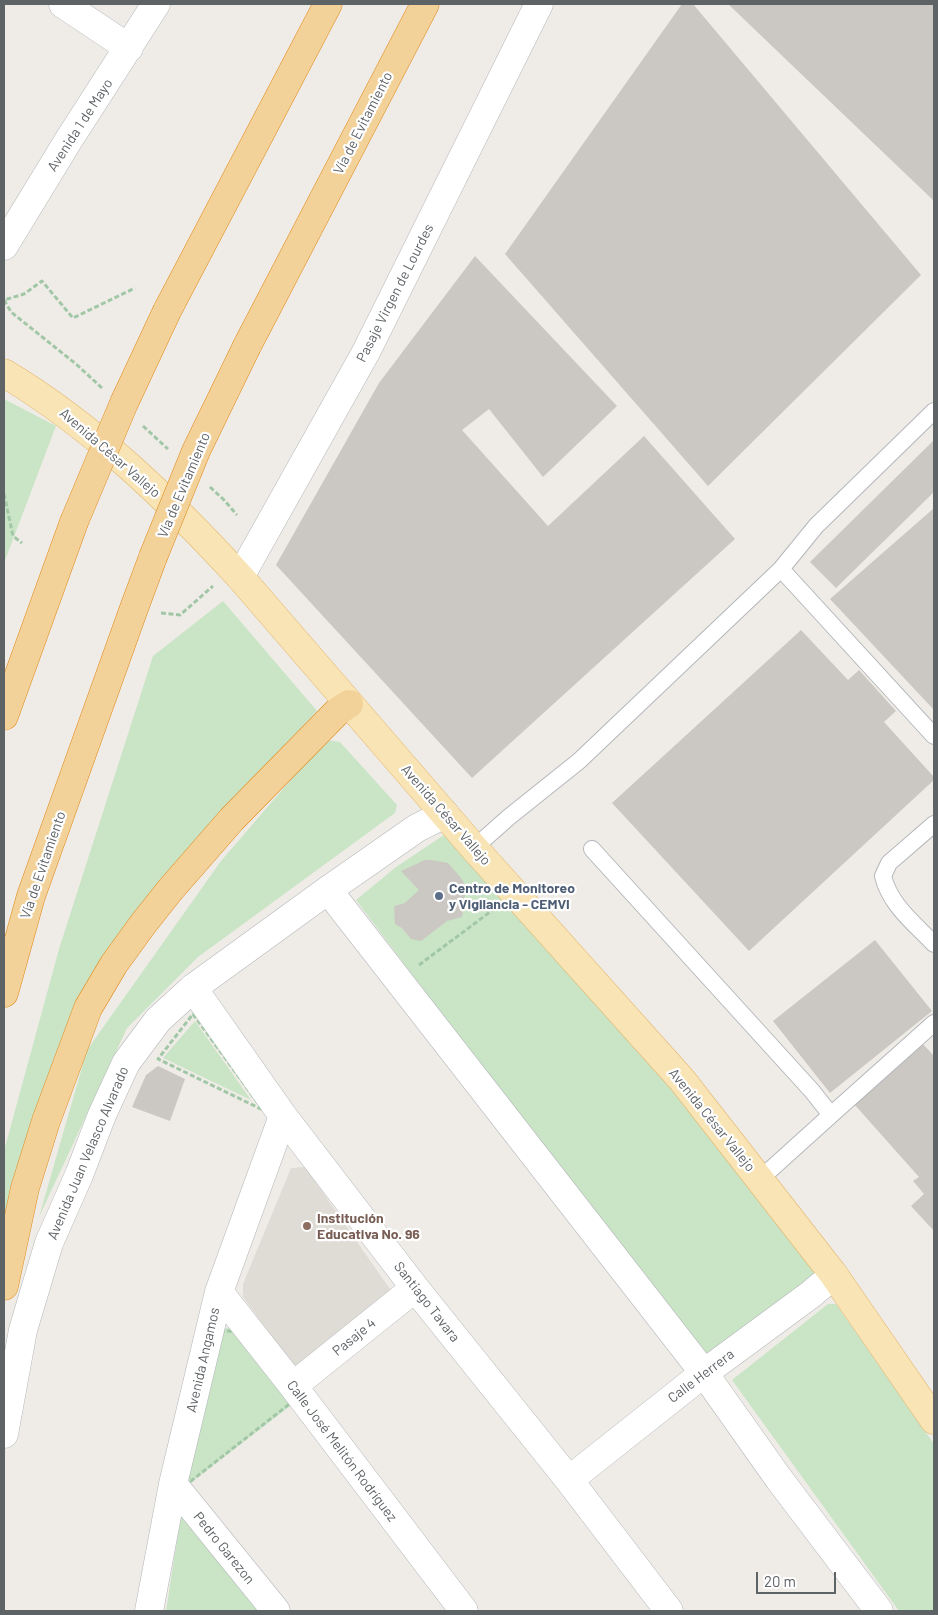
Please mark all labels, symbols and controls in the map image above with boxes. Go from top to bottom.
street label: Vía de Evitamiento [330,69,396,177]
street label: Avenida 1 de Mayo [44,75,116,175]
street label: Pasaje Virgen de Lourdes [353,221,437,365]
street label: Avenida César Vallejo [56,405,164,501]
street label: Vía de Evitamiento [154,430,214,540]
street label: Avenida César Vallejo [398,761,494,869]
street label: Vía de Evitamiento [17,809,69,921]
place label: Centro de Monitoreo y Vigilancia - CEMVI [449,880,575,912]
marker: Centro de Monitoreo y Vigilancia - CEMVI [433,890,445,902]
street label: Avenida Juan Velasco Alvarado [44,1064,132,1242]
street label: Avenida César Vallejo [665,1065,759,1175]
place label: Institución Educativa No. 96 [317,1210,420,1242]
marker: Institución Educativa No. 96 [301,1220,313,1232]
street label: Santiago Tavara [390,1258,464,1346]
street label: Avenida Angamos [183,1306,223,1414]
street label: Pasaje 4 [329,1315,379,1359]
street label: Calle Herrera [665,1346,737,1406]
street label: Calle José Melitón Rodríguez [283,1377,401,1525]
street label: Pedro Garezon [190,1508,258,1588]
scale bar [758,1562,838,1594]
text: 20 m [764,1572,796,1590]

